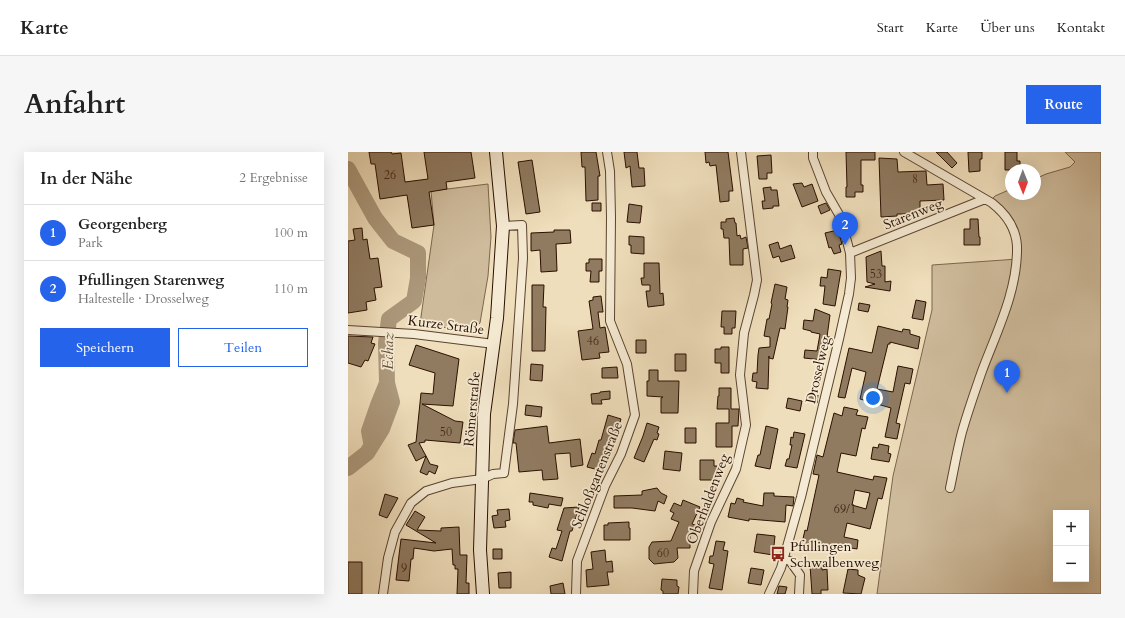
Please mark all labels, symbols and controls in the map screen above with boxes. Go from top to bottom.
text: Karte [20,15,69,41]
text: Start [877,18,904,37]
text: Karte [926,18,958,37]
text: Über uns [980,18,1035,37]
text: Kontakt [1057,18,1105,37]
text: Anfahrt [24,85,125,123]
button: Route [1026,85,1101,124]
north arrow [1005,164,1041,200]
text: In der Nähe [40,167,133,190]
house number: 26 [384,167,396,183]
text: 2 Ergebnisse [239,169,308,187]
house number: 8 [912,171,918,187]
street label: Starenweg [881,193,946,234]
pin: 2 [832,212,858,245]
text: Georgenberg [78,214,167,234]
text: 1 [50,224,56,242]
text: 100 m [274,224,308,242]
text: Park [78,234,103,252]
house number: 53 [870,266,882,282]
text: Pfullingen Starenweg [78,270,224,290]
text: 2 [50,280,56,298]
text: 110 m [274,280,308,298]
text: Haltestelle · Drosselweg [78,290,209,308]
street label: Kurze Straße [407,311,485,339]
button: Speichern [40,328,170,367]
button: Teilen [178,328,308,367]
water label: Echaz [378,332,398,370]
house number: 46 [587,333,599,349]
street label: Drosselweg [801,334,835,406]
pin: 1 [994,360,1020,393]
street label: Römerstraße [459,371,485,447]
your location [863,388,883,408]
street label: Schloßgartenstraße [567,419,627,531]
house number: 50 [440,424,452,440]
street label: Oberhaldenweg [682,451,734,547]
house number: 69/1 [834,501,856,517]
map controls [1053,510,1089,582]
button: + [1053,510,1089,546]
place label: Pfullingen Schwalbenweg [790,537,879,572]
house number: 60 [657,545,669,561]
bus stop icon: Pfullingen Schwalbenweg [769,545,787,563]
button: − [1053,546,1089,582]
house number: 9 [401,560,407,576]

